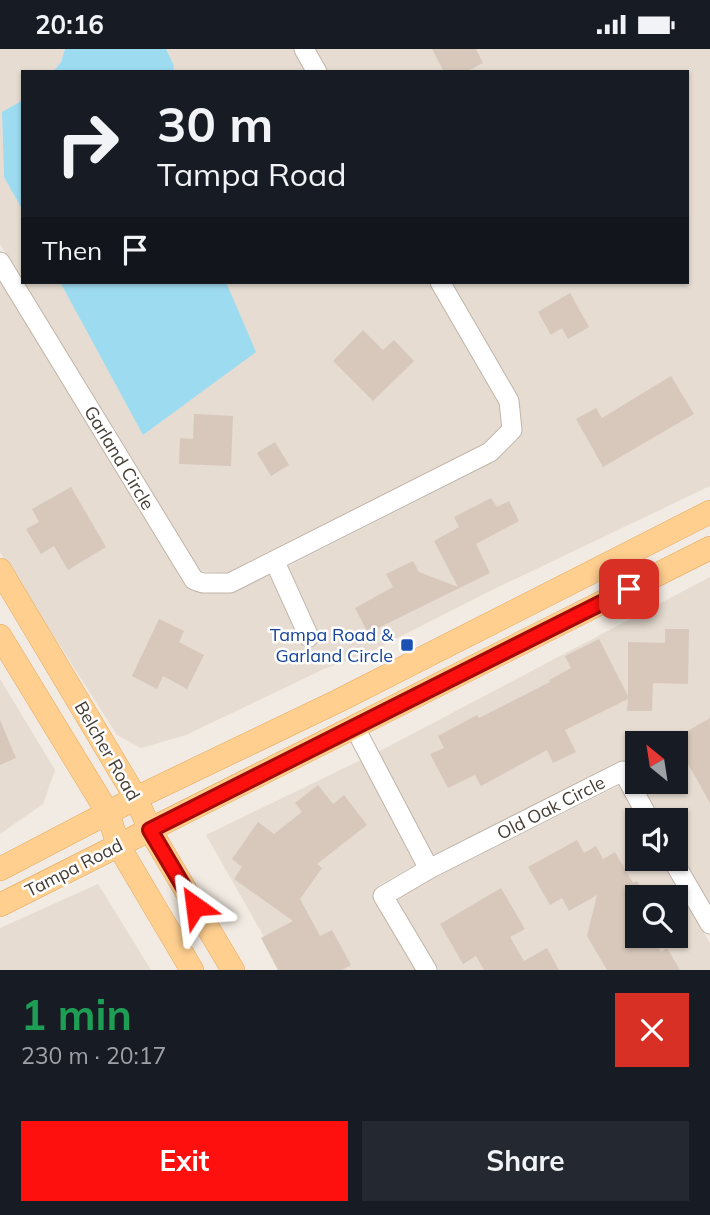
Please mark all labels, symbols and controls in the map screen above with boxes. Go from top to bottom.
text: 20:16 [35,8,104,41]
text: 30 m [157,93,273,154]
icon: right [42,98,133,189]
text: Tampa Road [157,154,346,194]
icon: arrive [116,231,154,269]
text: Then [42,234,102,267]
street label: Garland Circle [79,401,160,514]
pin [599,559,659,619]
icon: arrive [610,570,648,608]
place label: Tampa Road & Garland Circle [270,623,394,667]
marker: Tampa Road & Garland Circle [399,637,415,653]
street label: Belcher Road [70,697,145,805]
north arrow [625,731,688,795]
map controls [625,731,688,948]
street label: Old Oak Circle [493,770,609,845]
button: sound [625,808,688,871]
street label: Tampa Road [21,833,126,902]
position arrow [158,869,232,943]
button: search [625,885,688,948]
text: 1 min [21,988,132,1041]
button: close [615,993,689,1067]
text: 230 m · 20:17 [21,1041,166,1070]
button: Exit [21,1121,348,1201]
button: Share [362,1121,689,1201]

